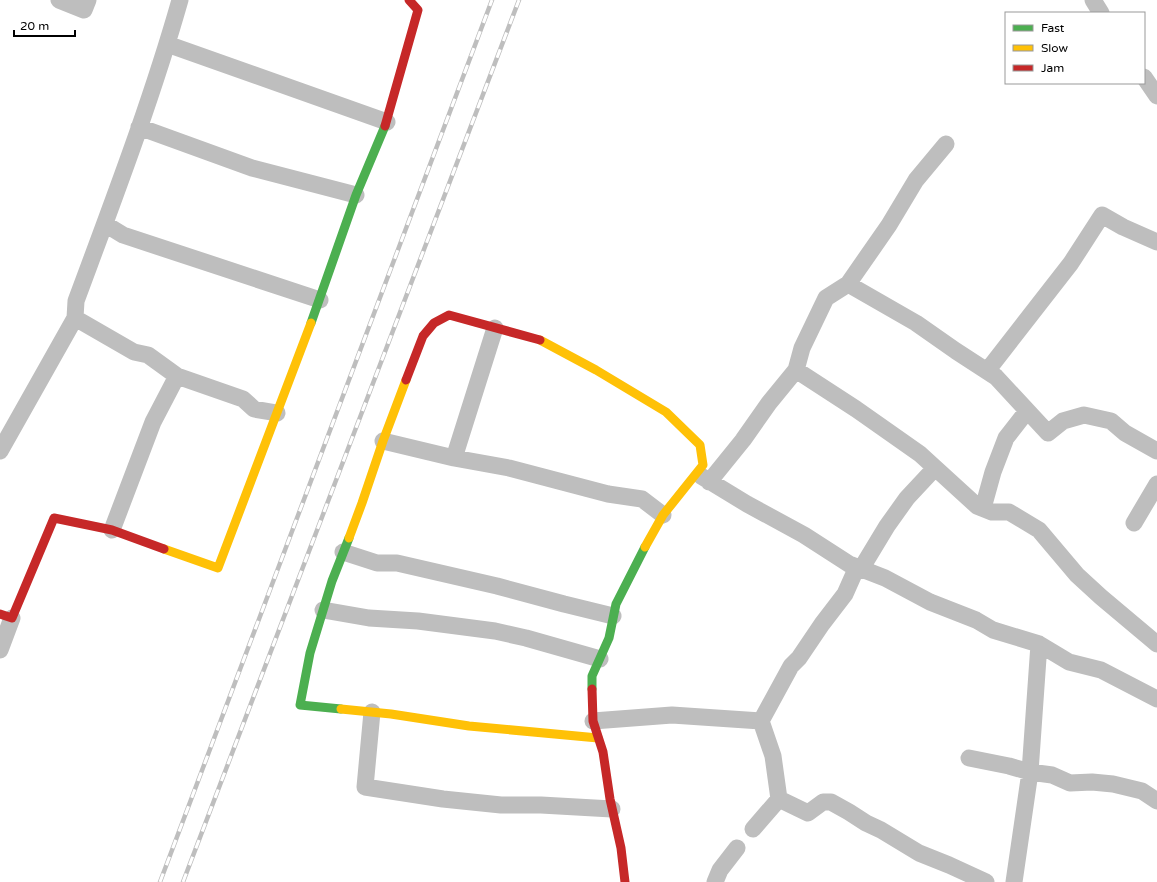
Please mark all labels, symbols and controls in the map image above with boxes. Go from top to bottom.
scale bar [14,12,75,38]
legend [1005,12,1145,84]
text: 20 m [20,19,49,33]
text: Fast [1041,21,1065,35]
text: Slow [1041,41,1068,55]
text: Jam [1041,61,1064,75]

